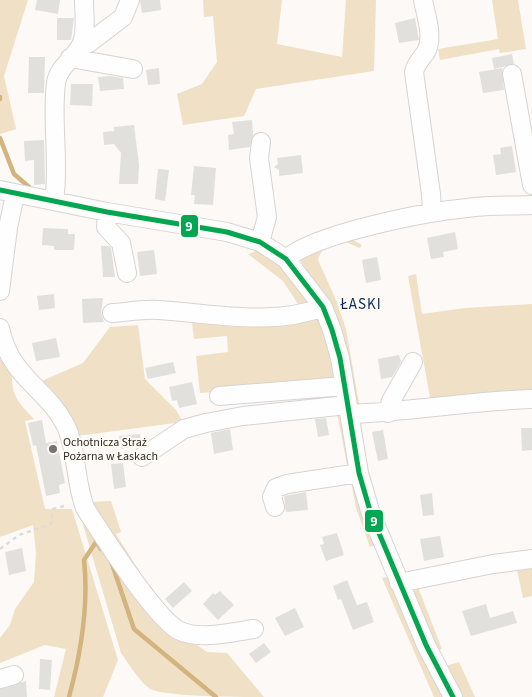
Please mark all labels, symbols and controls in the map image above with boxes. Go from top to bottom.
line badge: 9 [180,214,199,238]
text: 9 [185,217,193,237]
district label: ŁASKI [339,294,382,315]
place label: Ochotnicza Straż Pożarna w Łaskach [63,434,158,465]
marker: Ochotnicza Straż Pożarna w Łaskach [47,443,59,455]
line badge: 9 [364,509,384,533]
text: 9 [370,512,378,532]

